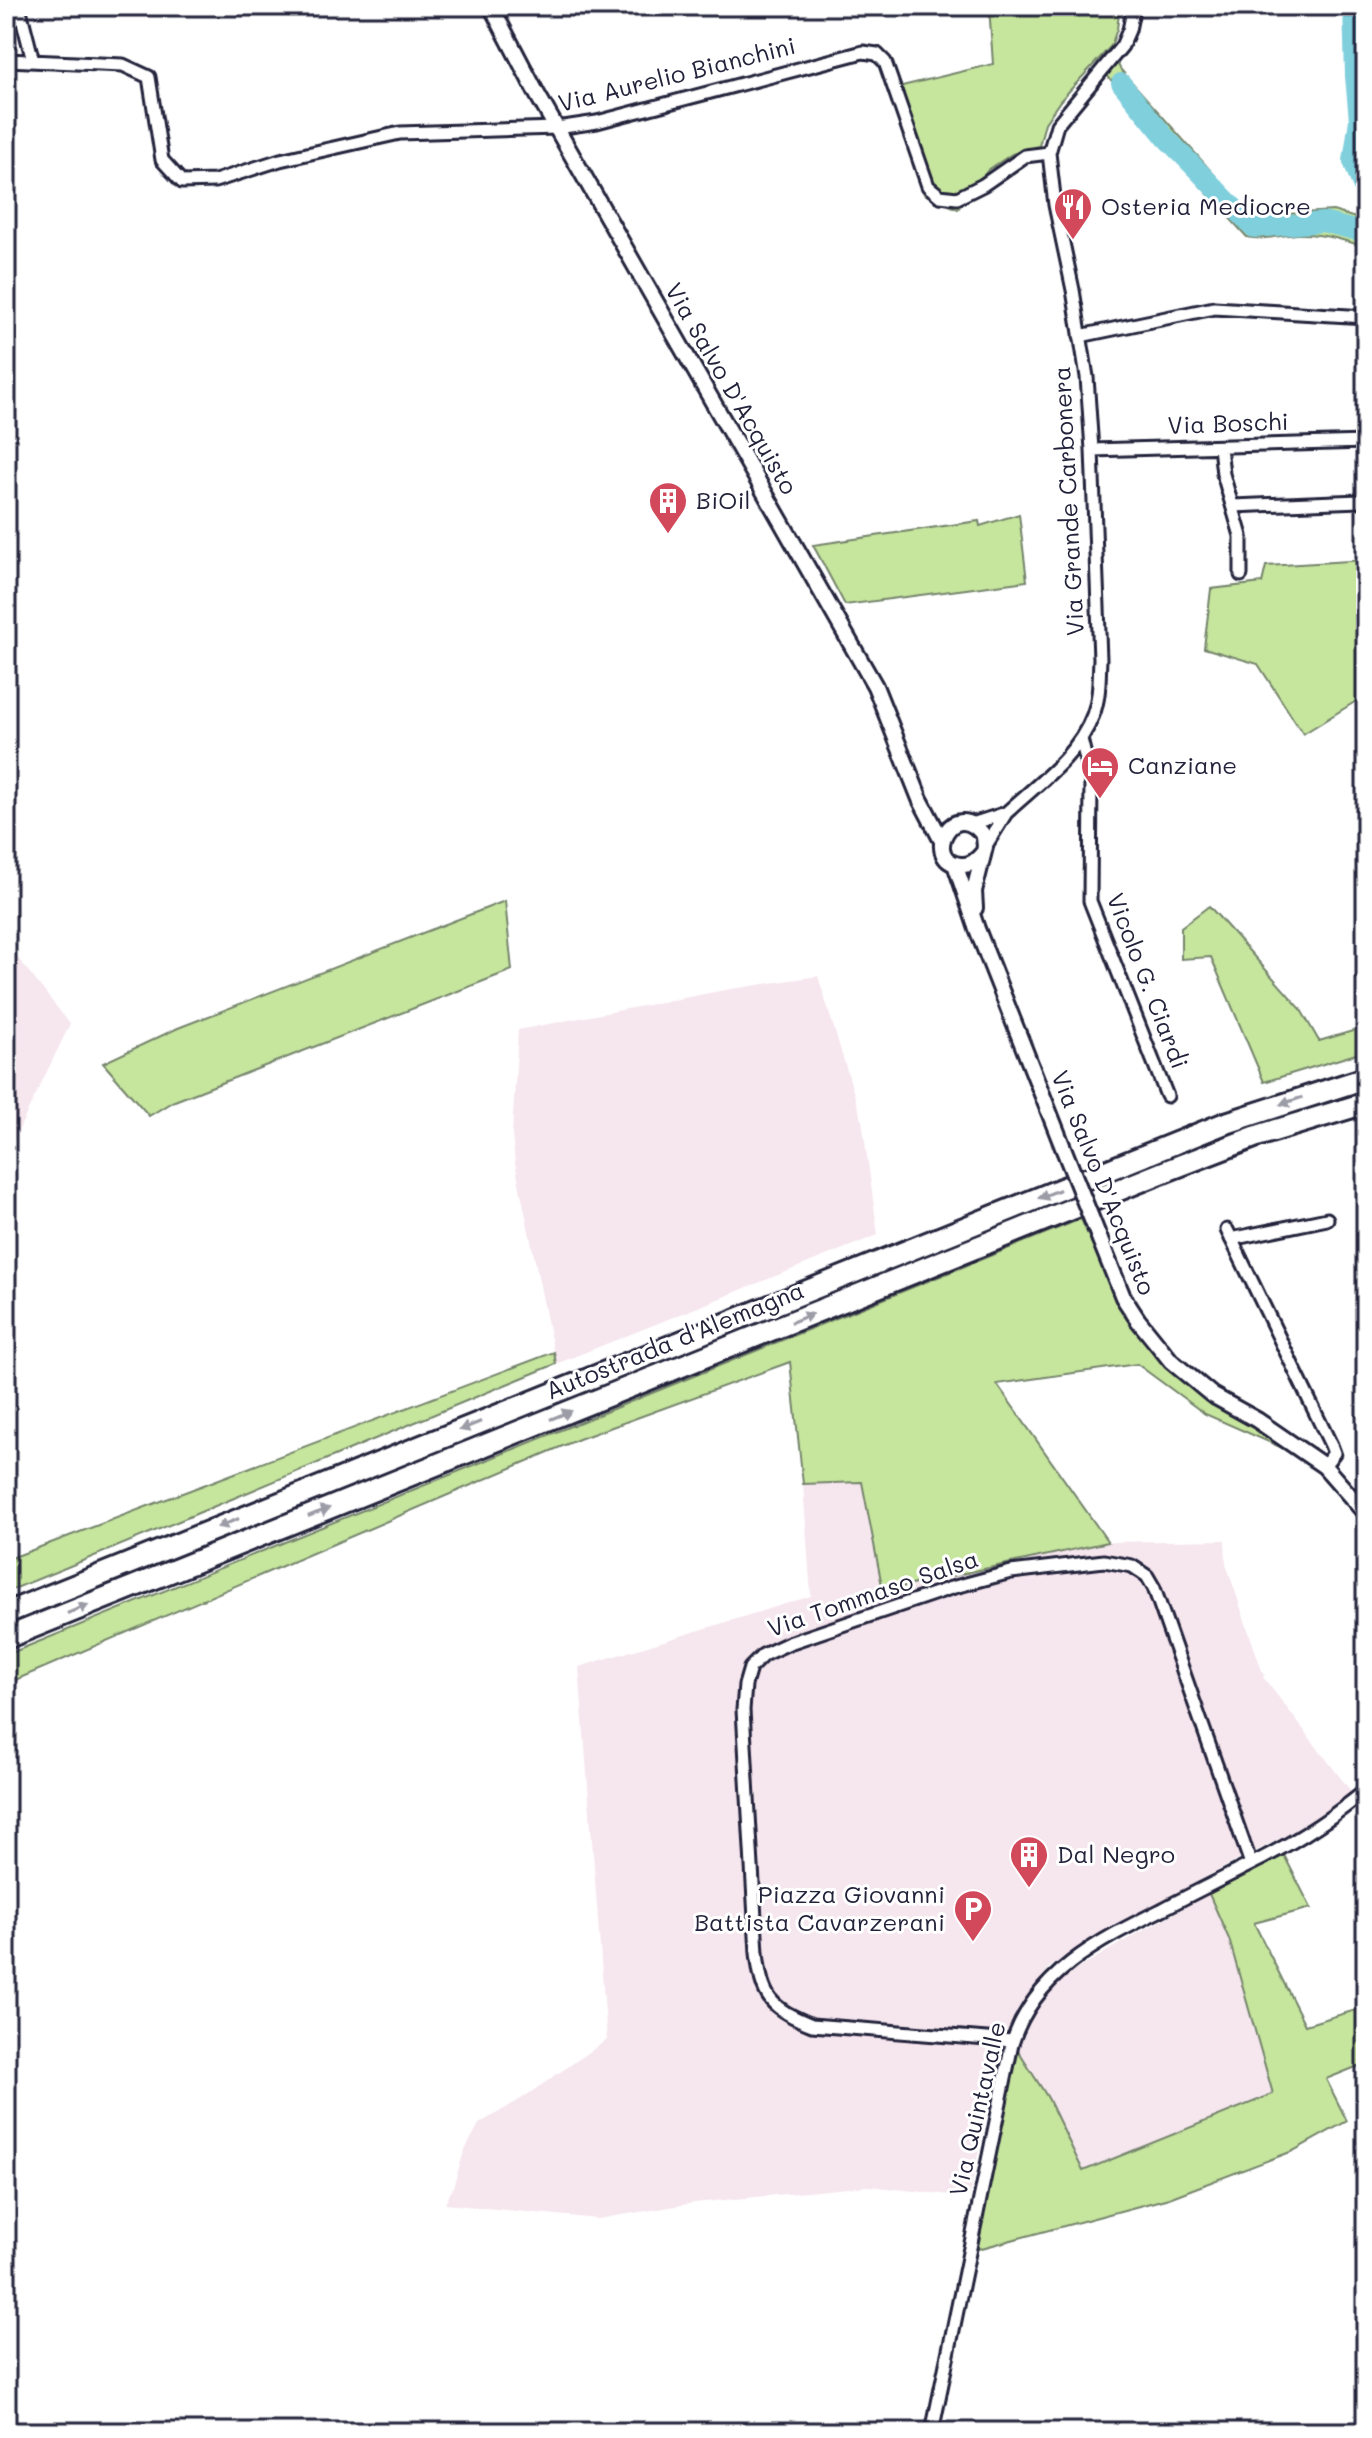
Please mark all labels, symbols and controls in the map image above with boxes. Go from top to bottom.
street label: Via Aurelio Bianchini [555,29,799,118]
restaurant icon: Osteria Mediocre [1052,186,1094,241]
place label: Osteria Mediocre [1101,190,1311,221]
street label: Via Salvo D'Acquisto [659,277,806,500]
street label: Via Grande Carbonera [1045,365,1090,637]
street label: Via Boschi [1167,405,1289,440]
building icon: BiOil [647,480,689,535]
place label: BiOil [696,484,751,515]
hotel icon: Canziane [1079,745,1121,800]
place label: Canziane [1128,749,1237,780]
street label: Vicolo G. Ciardi [1101,888,1196,1073]
street label: Via Salvo D'Acquisto [1045,1066,1164,1299]
one-way arrow [1279,1095,1303,1107]
one-way arrow [1037,1187,1061,1200]
street label: Autostrada d'Alemagna [541,1274,808,1406]
one-way arrow [790,1311,814,1324]
one-way arrow [549,1409,573,1422]
one-way arrow [458,1420,482,1433]
one-way arrow [307,1505,331,1518]
one-way arrow [216,1517,240,1530]
street label: Via Tommaso Salsa [763,1542,982,1643]
one-way arrow [66,1602,90,1615]
building icon: Dal Negro [1008,1834,1050,1889]
place label: Dal Negro [1057,1838,1175,1869]
place label: Piazza Giovanni Battista Cavarzerani [694,1878,945,1937]
parking icon: Piazza Giovanni Battista Cavarzerani [952,1888,994,1943]
street label: Via Quintavalle [941,2018,1012,2199]

